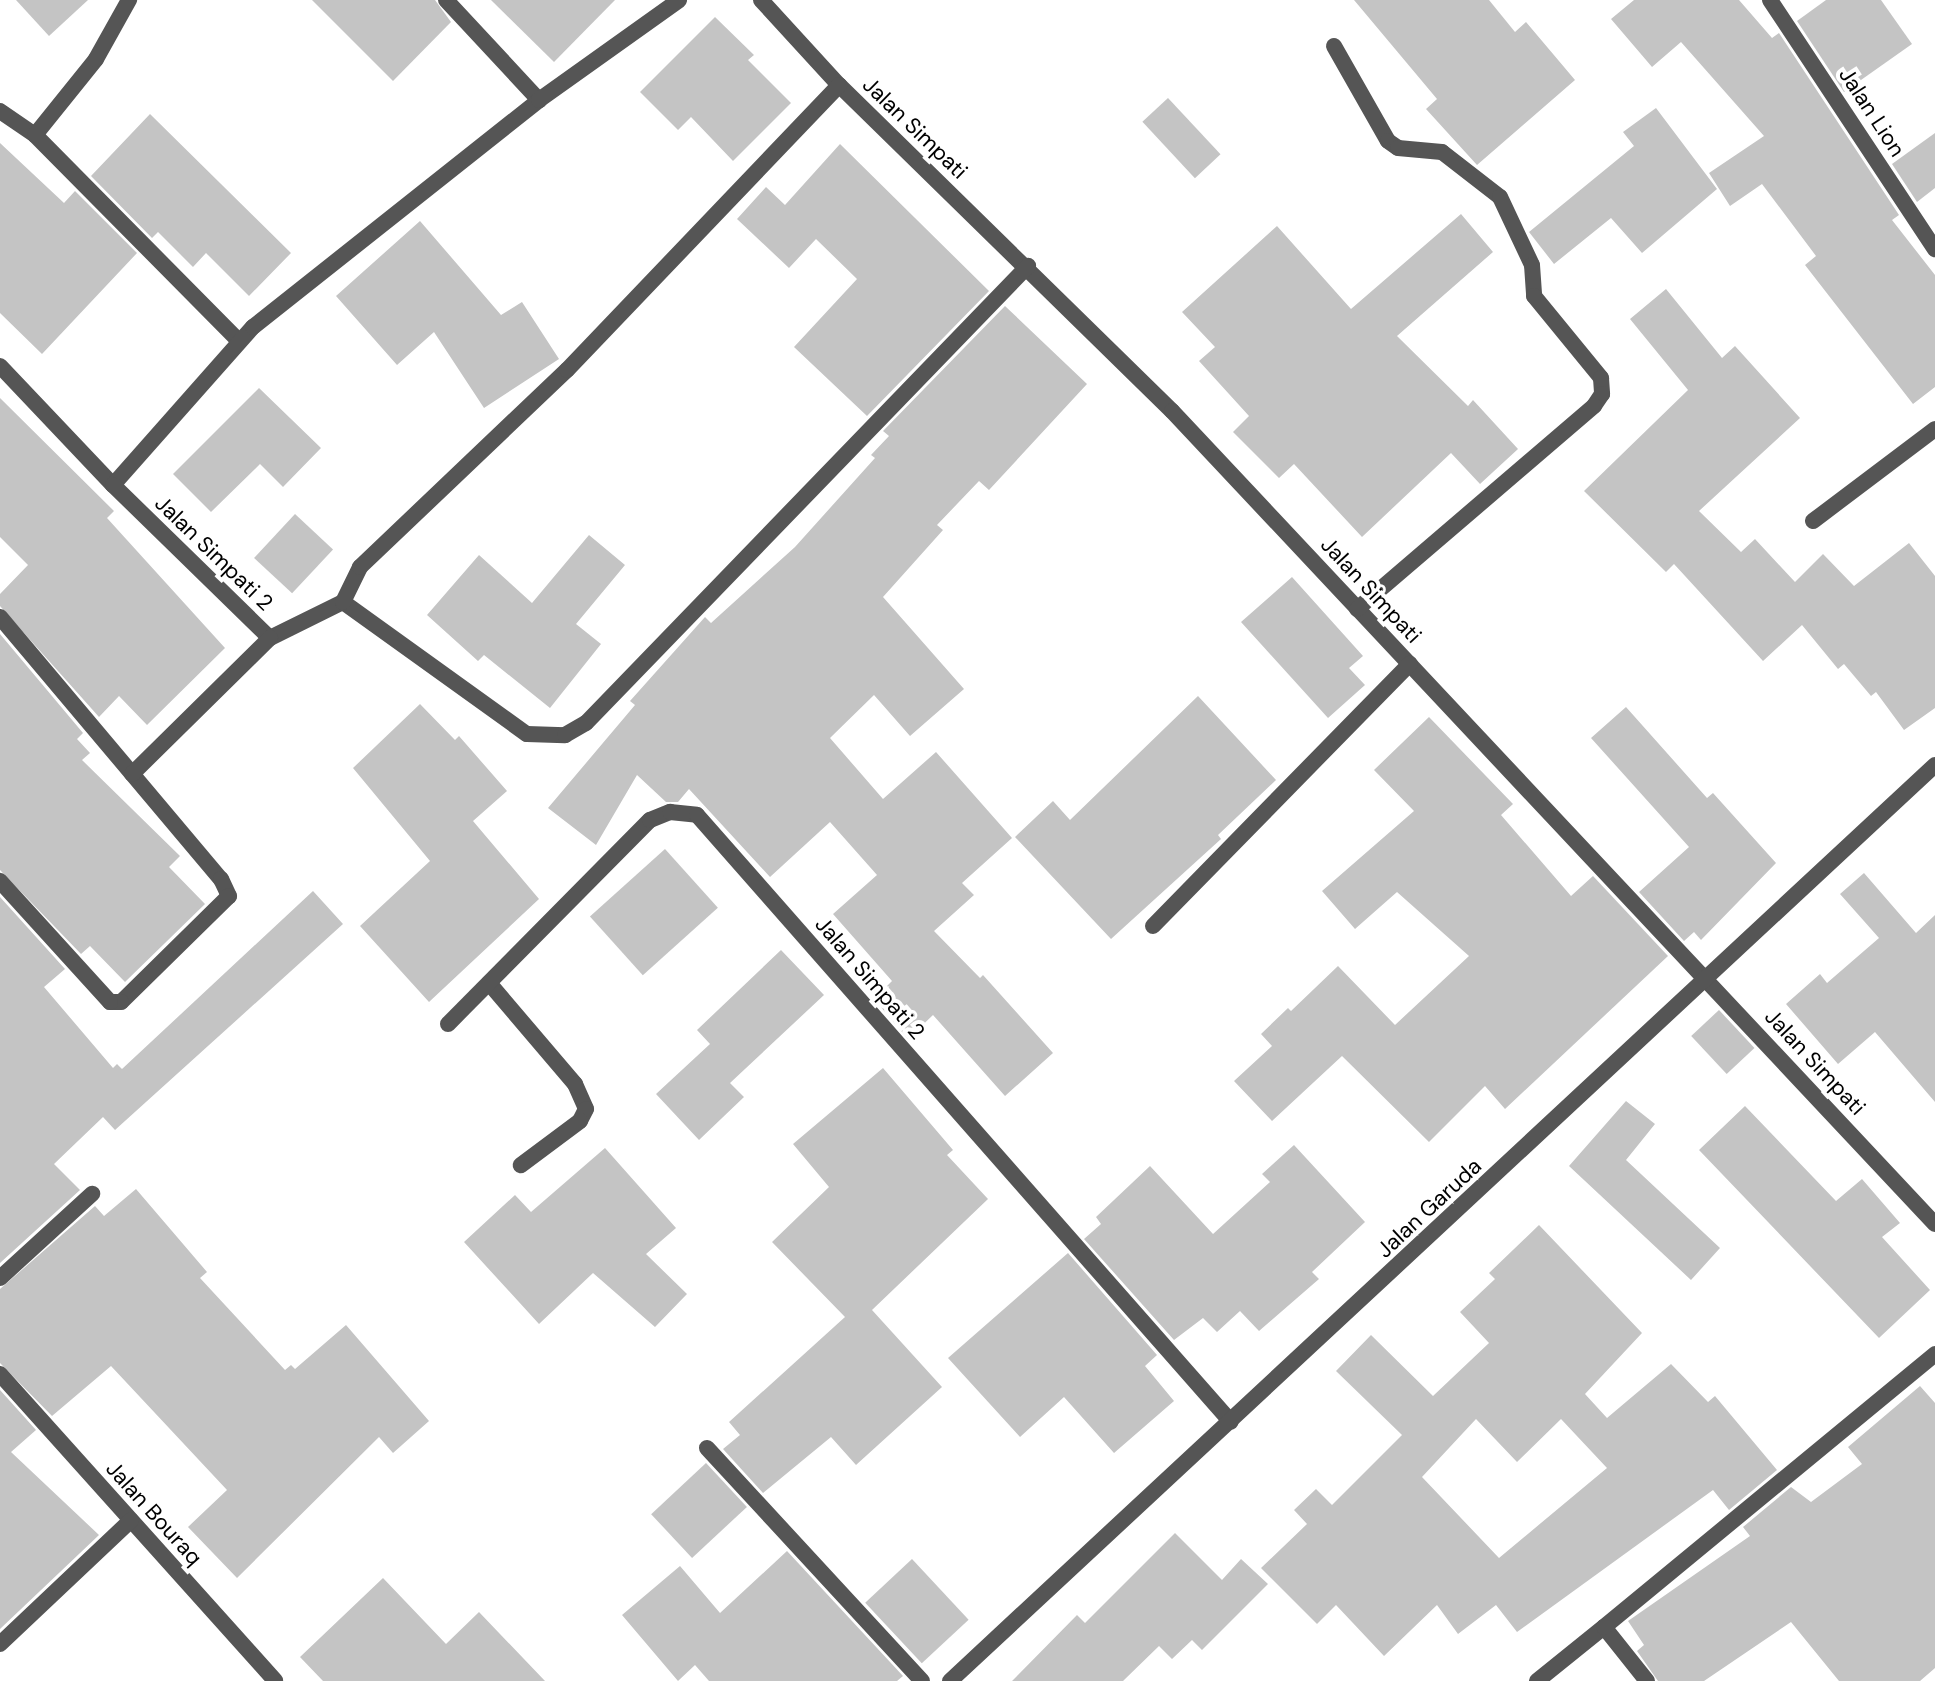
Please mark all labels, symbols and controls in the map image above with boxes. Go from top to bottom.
street label: Jalan Lion [1833,63,1911,161]
street label: Jalan Simpati [857,72,973,184]
street label: Jalan Simpati 2 [149,490,279,616]
street label: Jalan Simpati [1315,532,1427,648]
street label: Jalan Simpati 2 [810,911,930,1045]
street label: Jalan Simpati [1759,1004,1871,1120]
street label: Jalan Garuda [1371,1153,1487,1263]
street label: Jalan Bouraq [100,1455,208,1571]

